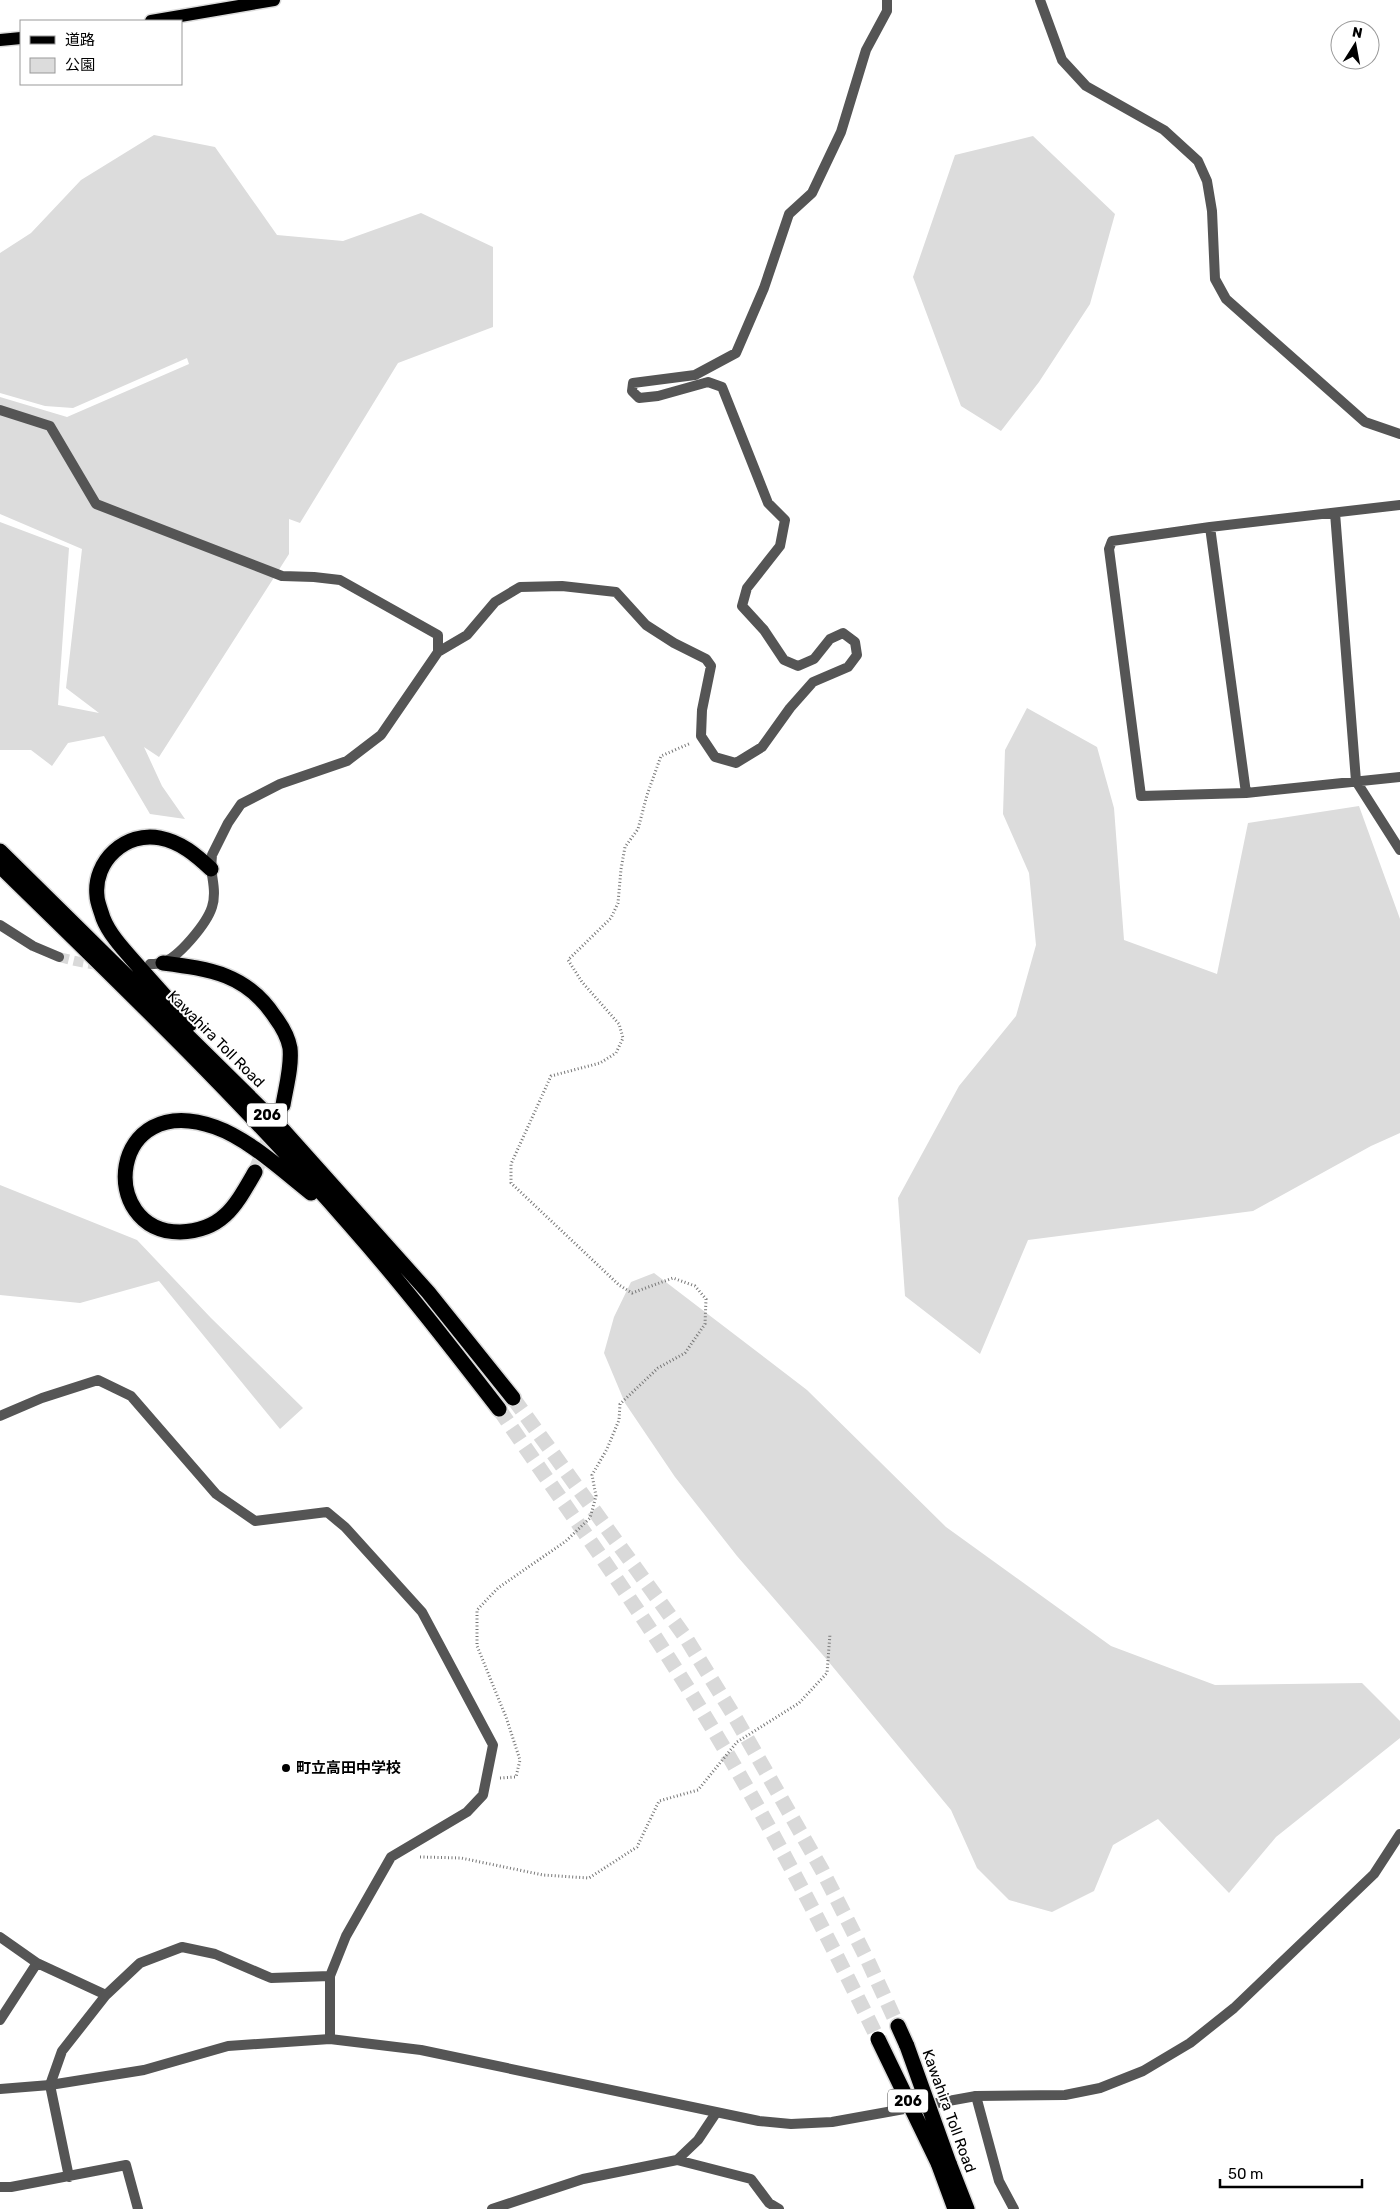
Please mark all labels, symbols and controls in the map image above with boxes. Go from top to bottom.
legend [20,20,182,85]
north arrow [1330,20,1380,70]
text: N [1351,23,1364,42]
text: 道路 [65,31,95,49]
text: 公園 [65,56,95,74]
street label: Kawahira Toll Road [164,987,268,1091]
road number: 206 [247,1104,287,1126]
place label: 町立高田中学校 [296,1759,401,1777]
marker: 町立高田中学校 [280,1762,292,1774]
street label: Kawahira Toll Road [918,2047,980,2175]
road number: 206 [888,2090,928,2112]
scale bar [1220,2156,1362,2188]
text: 50 m [1228,2165,1263,2183]

